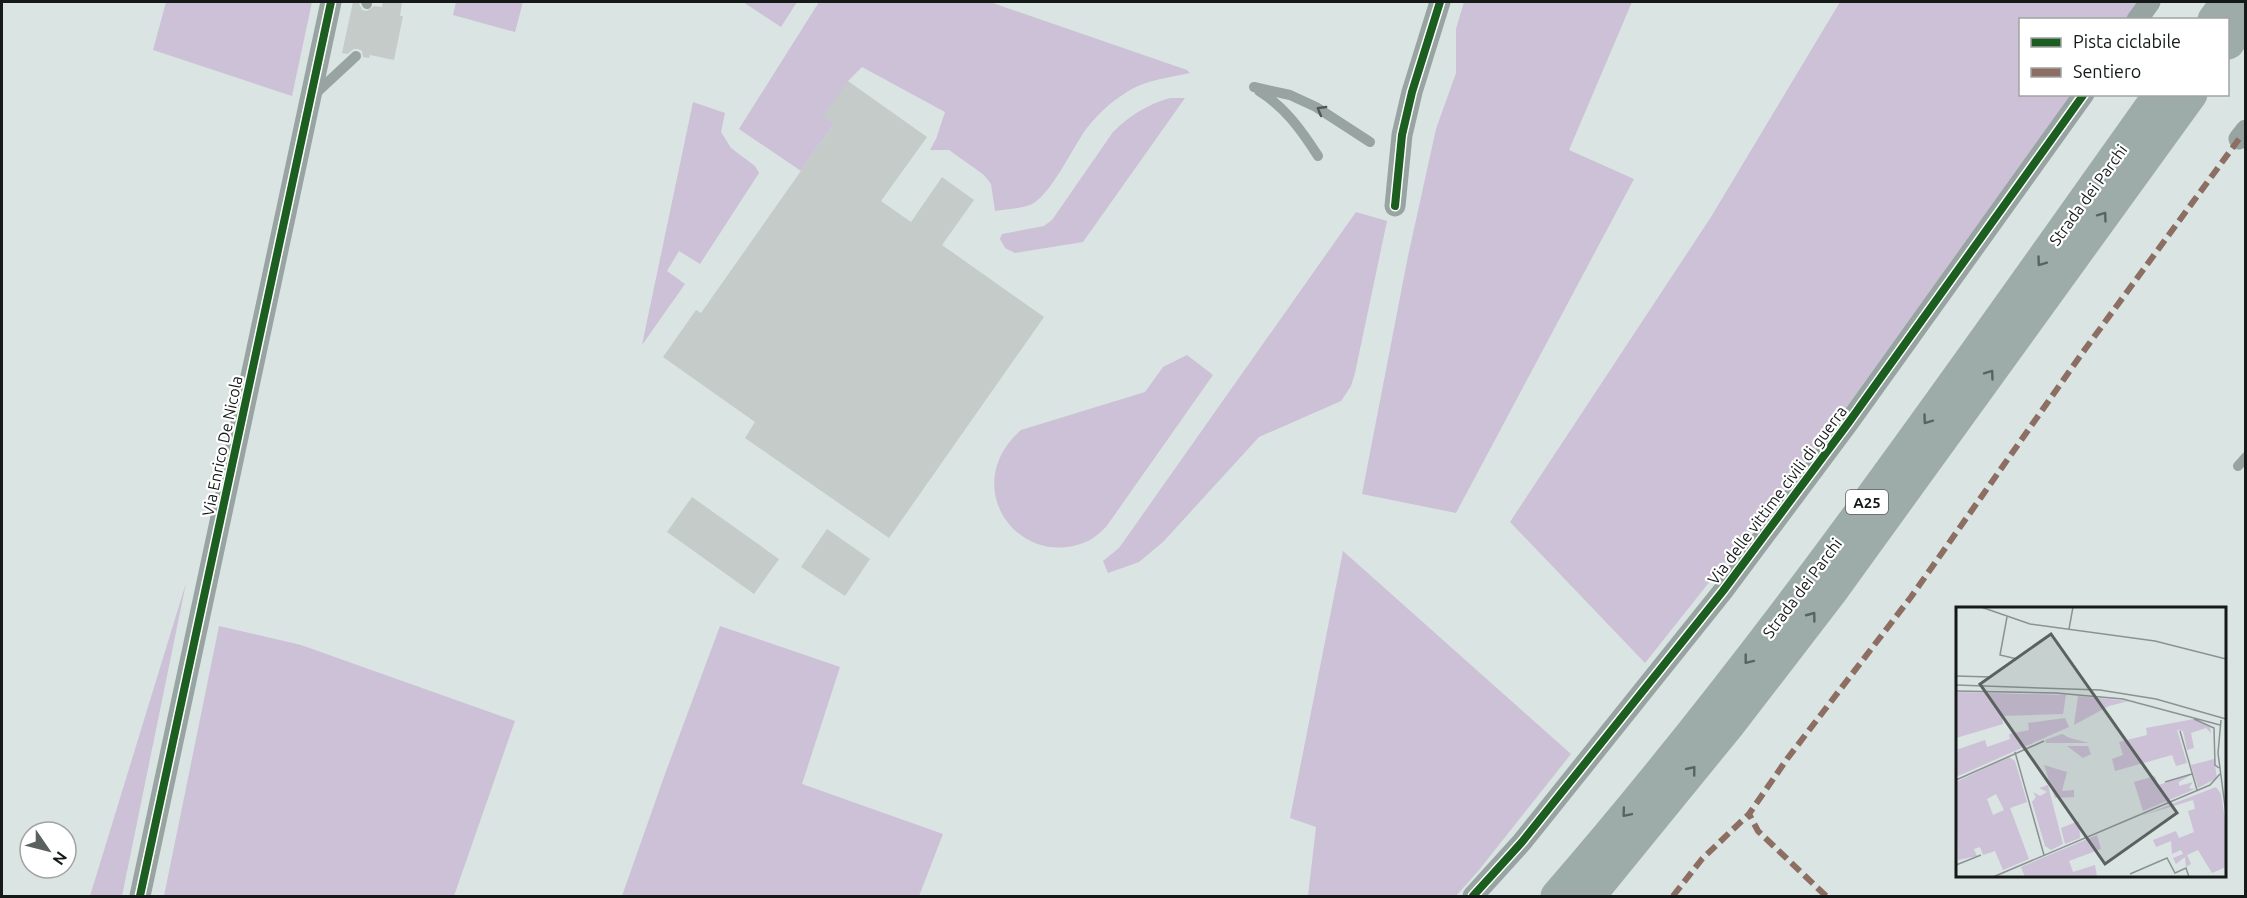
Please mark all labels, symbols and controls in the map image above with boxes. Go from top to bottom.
legend [2019,18,2229,96]
text: Pista ciclabile [2073,31,2181,51]
text: Sentiero [2073,61,2141,81]
one-way arrow [1317,106,1327,118]
street label: Strada dei Parchi [2045,141,2131,249]
one-way arrow [2096,212,2107,223]
one-way arrow [2037,255,2048,266]
one-way arrow [1982,370,1993,381]
street label: Via Enrico De Nicola [198,374,246,518]
street label: Via delle vittime civili di guerra [1704,402,1850,588]
one-way arrow [1923,414,1934,425]
road number: A25 [1846,490,1888,514]
street label: Strada dei Parchi [1759,535,1845,641]
inset map [1956,607,2226,877]
one-way arrow [1805,612,1816,623]
one-way arrow [1744,654,1755,665]
one-way arrow [1685,766,1696,777]
one-way arrow [1623,806,1634,817]
north arrow [18,820,78,880]
text: N [49,849,71,869]

